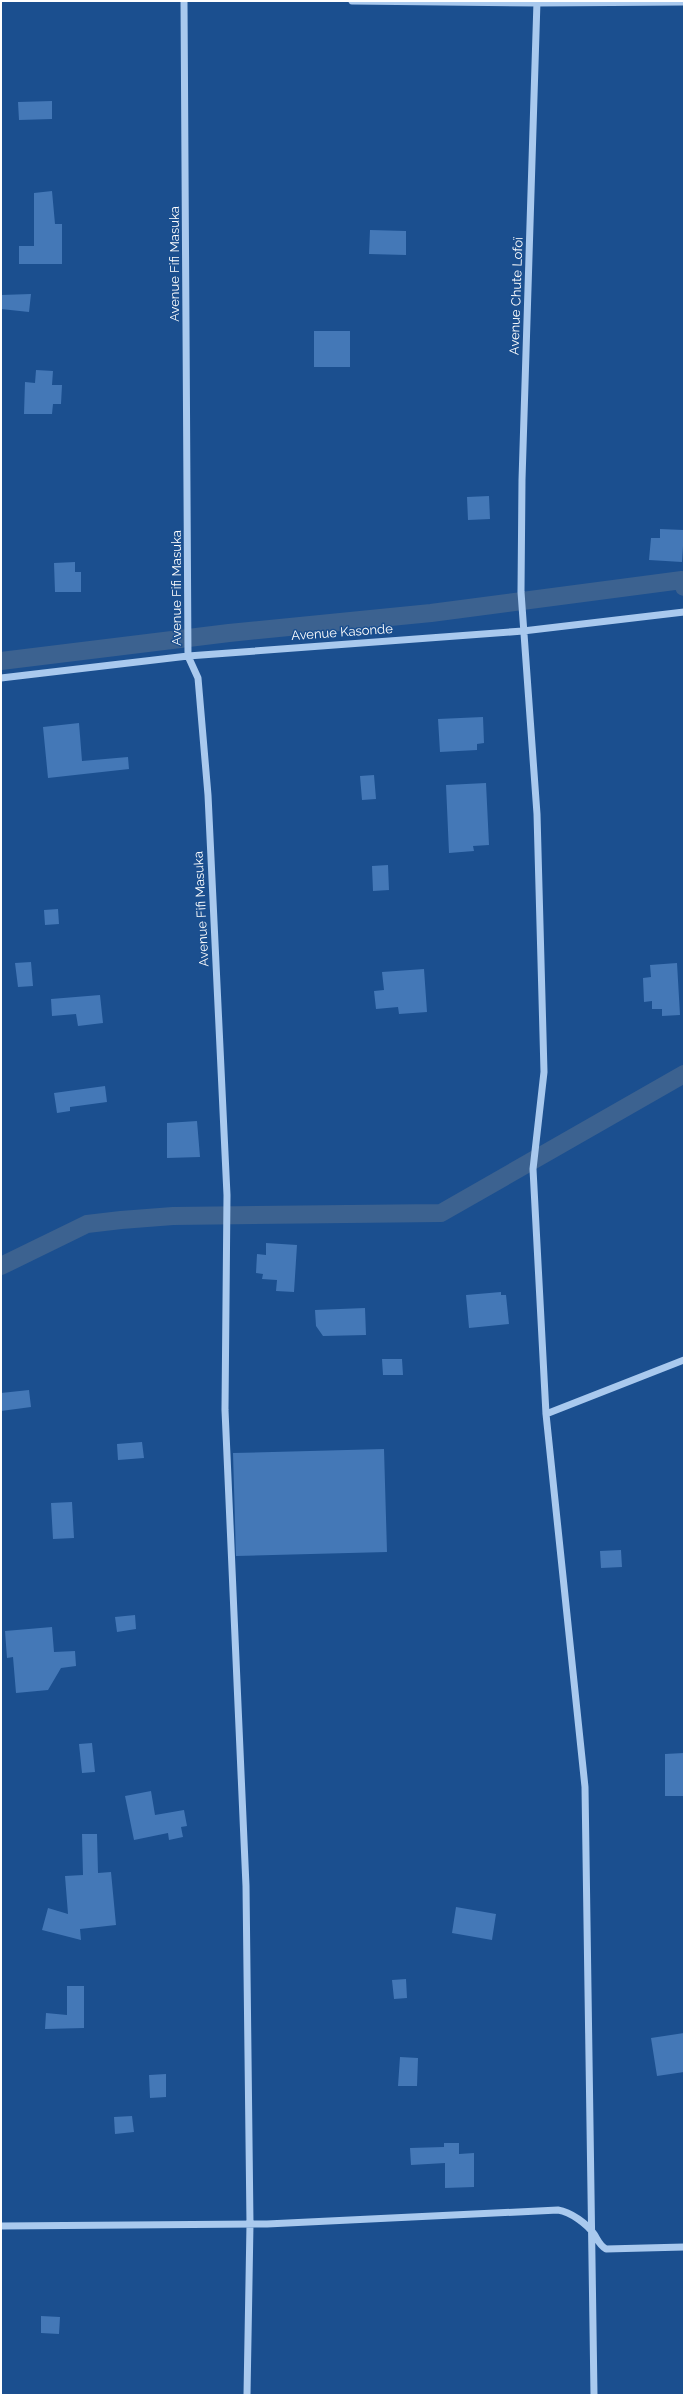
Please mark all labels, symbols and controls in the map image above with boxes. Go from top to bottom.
street label: Avenue Fifi Masuka [167,206,182,322]
street label: Avenue Chute Lofoï [506,237,526,355]
street label: Avenue Fifi Masuka [169,530,184,646]
street label: Avenue Kasonde [291,621,394,643]
street label: Avenue Fifi Masuka [190,851,212,967]

